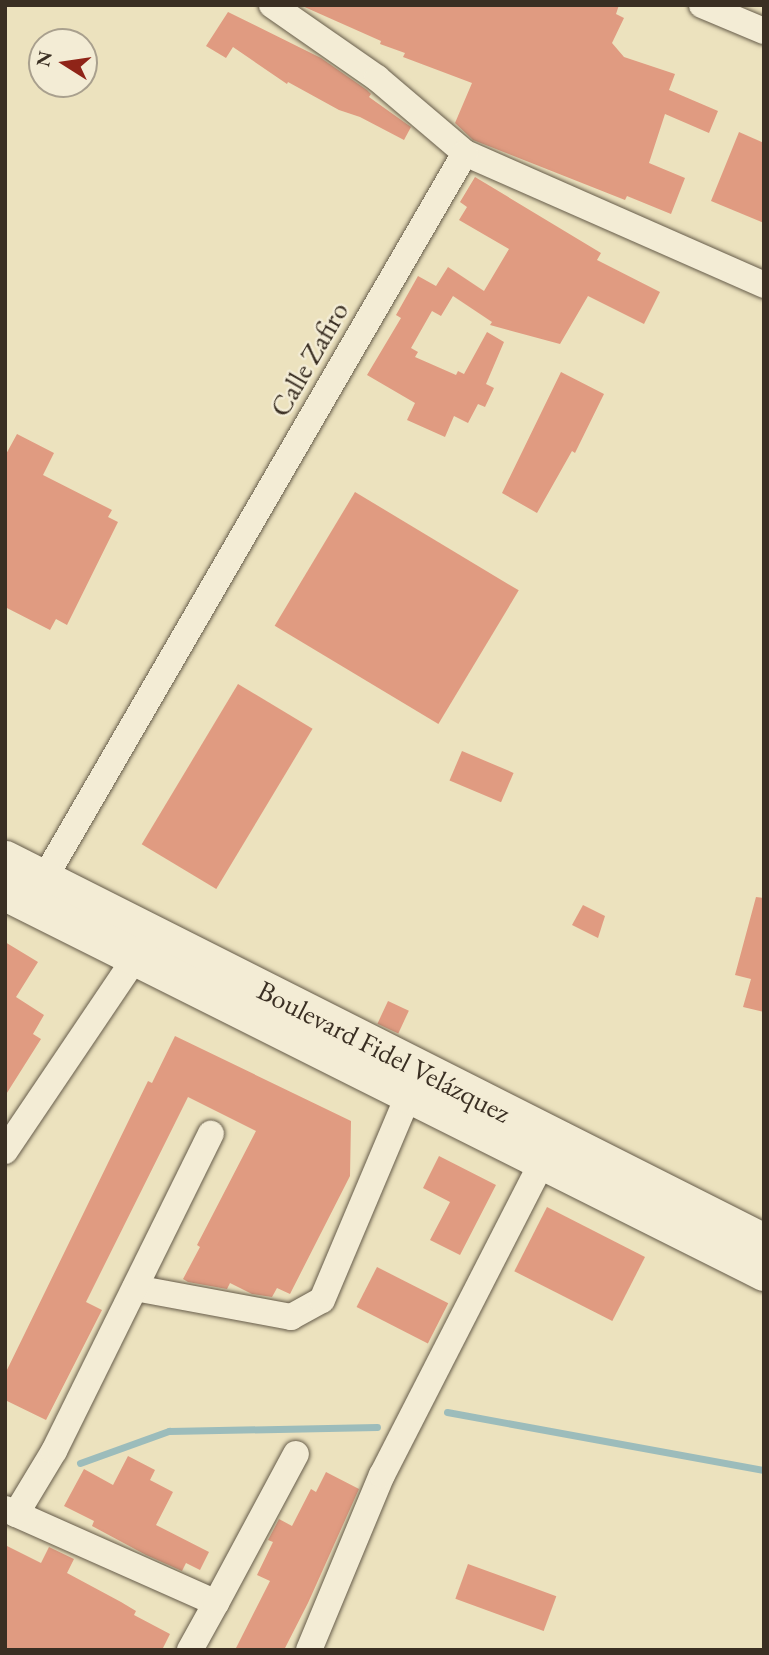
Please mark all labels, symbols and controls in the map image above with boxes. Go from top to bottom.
north arrow [28,28,98,98]
text: N [30,49,58,69]
street label: Calle Zafiro [263,296,355,422]
street label: Boulevard Fidel Velázquez [252,973,516,1129]

